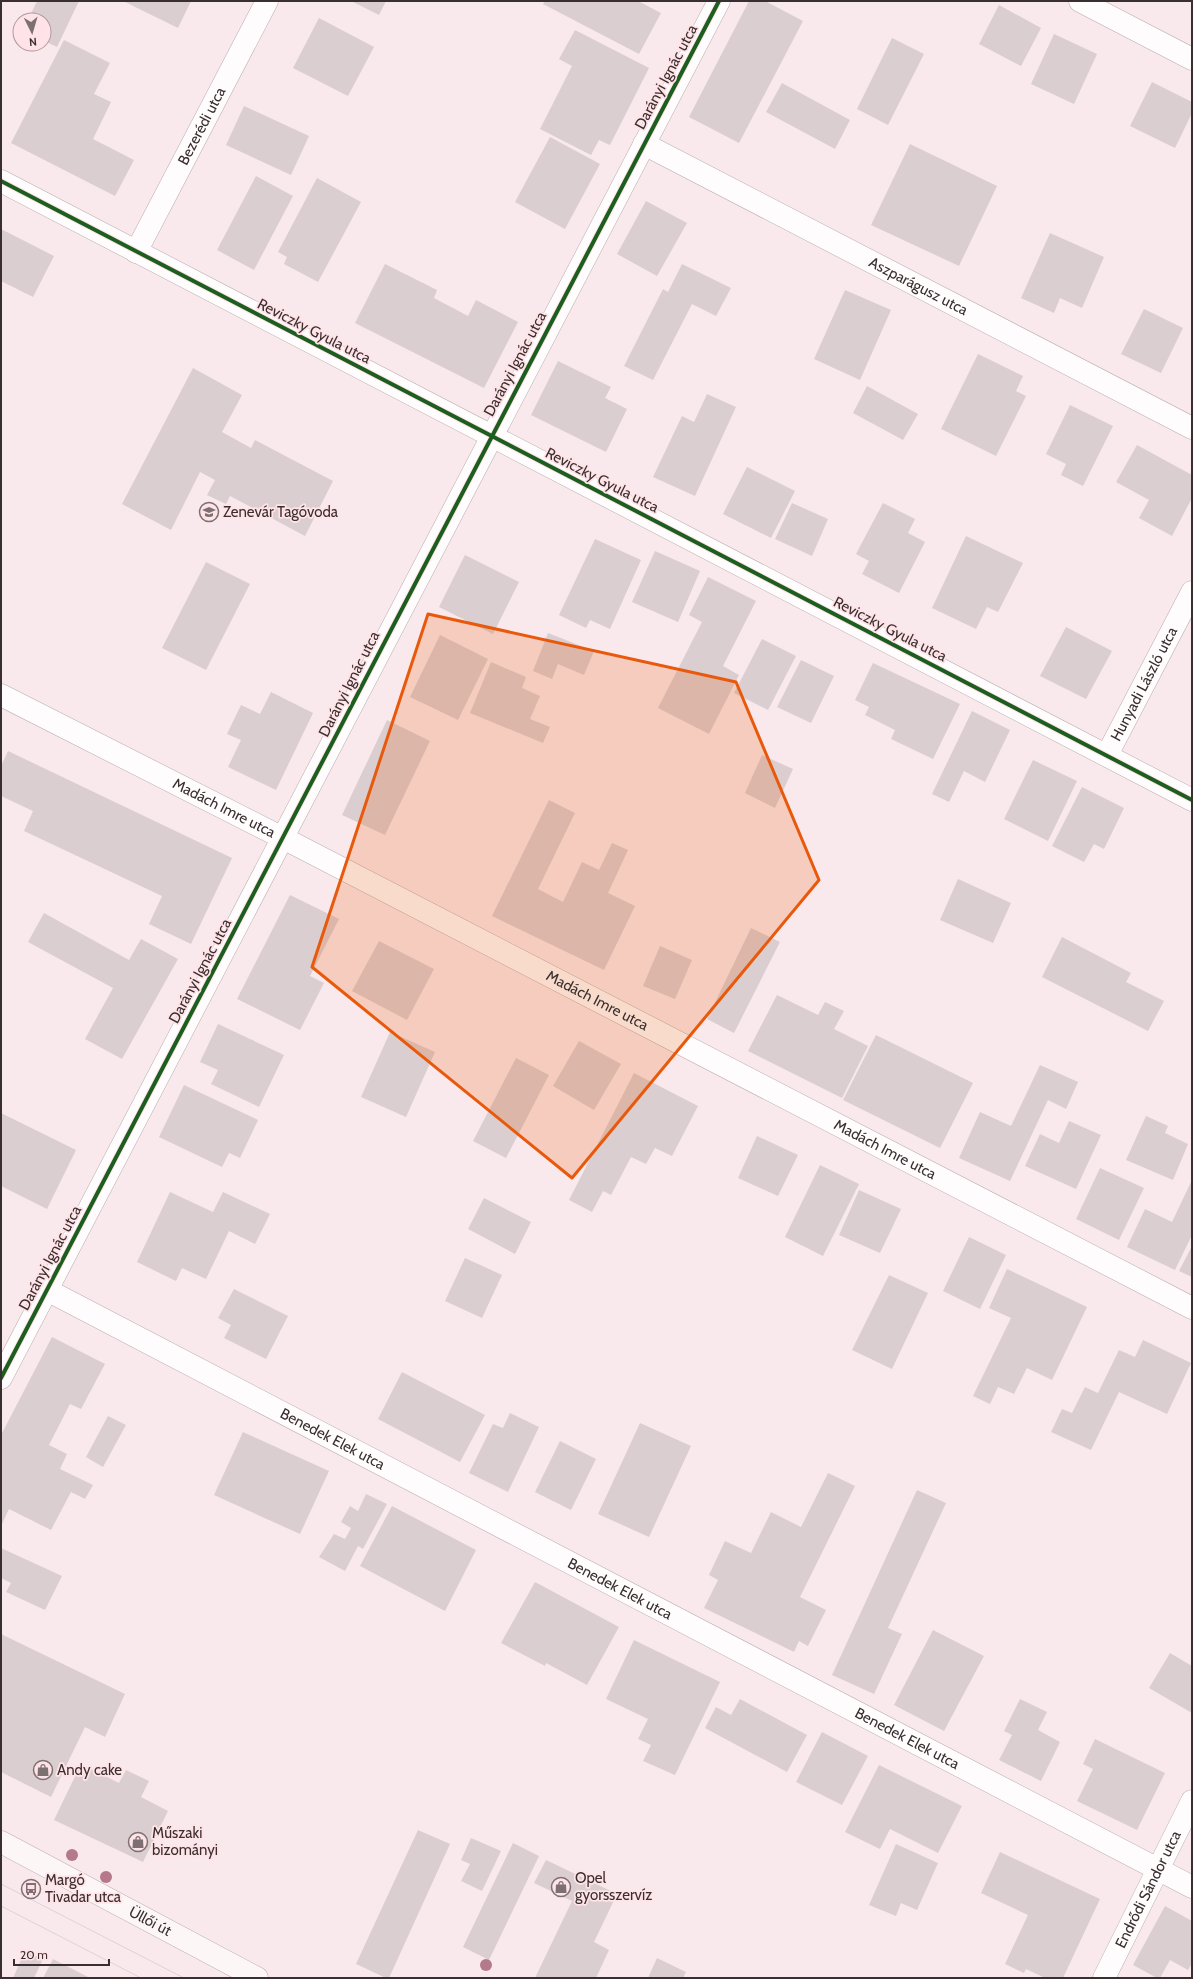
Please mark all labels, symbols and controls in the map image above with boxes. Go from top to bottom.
north arrow [12,12,52,52]
street label: Darányi Ignác utca [631,21,702,132]
text: N [28,35,37,49]
street label: Bezerédi utca [174,83,230,168]
street label: Aszparágusz utca [866,253,972,320]
street label: Reviczky Gyula utca [254,295,374,368]
street label: Darányi Ignác utca [480,308,551,419]
street label: Reviczky Gyula utca [542,444,662,517]
school or university icon: Zenevár Tagóvoda [198,501,220,523]
place label: Zenevár Tagóvoda [223,503,339,521]
street label: Reviczky Gyula utca [830,593,950,666]
street label: Hunyadi László utca [1107,623,1181,744]
street label: Darányi Ignác utca [315,628,384,740]
street label: Madách Imre utca [170,775,279,842]
street label: Darányi Ignác utca [165,915,236,1026]
street label: Madách Imre utca [543,967,652,1035]
street label: Madách Imre utca [831,1115,940,1184]
street label: Darányi Ignác utca [15,1202,86,1313]
street label: Benedek Elek utca [277,1404,389,1474]
street label: Benedek Elek utca [565,1554,676,1624]
street label: Benedek Elek utca [852,1704,963,1773]
shop icon: Andy cake [32,1759,54,1781]
place label: Andy cake [57,1761,122,1779]
place label: Műszaki bizományi [152,1824,218,1859]
street label: Endrődi Sándor utca [1111,1827,1185,1951]
shop icon: Műszaki bizományi [127,1831,149,1853]
place label: Opel gyorsszervíz [575,1869,652,1904]
place label: Margó Tivadar utca [45,1871,122,1906]
shop icon: Opel gyorsszervíz [550,1876,572,1898]
bus stop icon: Margó Tivadar utca [20,1878,42,1900]
street label: Üllői út [126,1903,175,1940]
scale bar [14,1941,109,1967]
text: 20 m [20,1947,48,1962]

